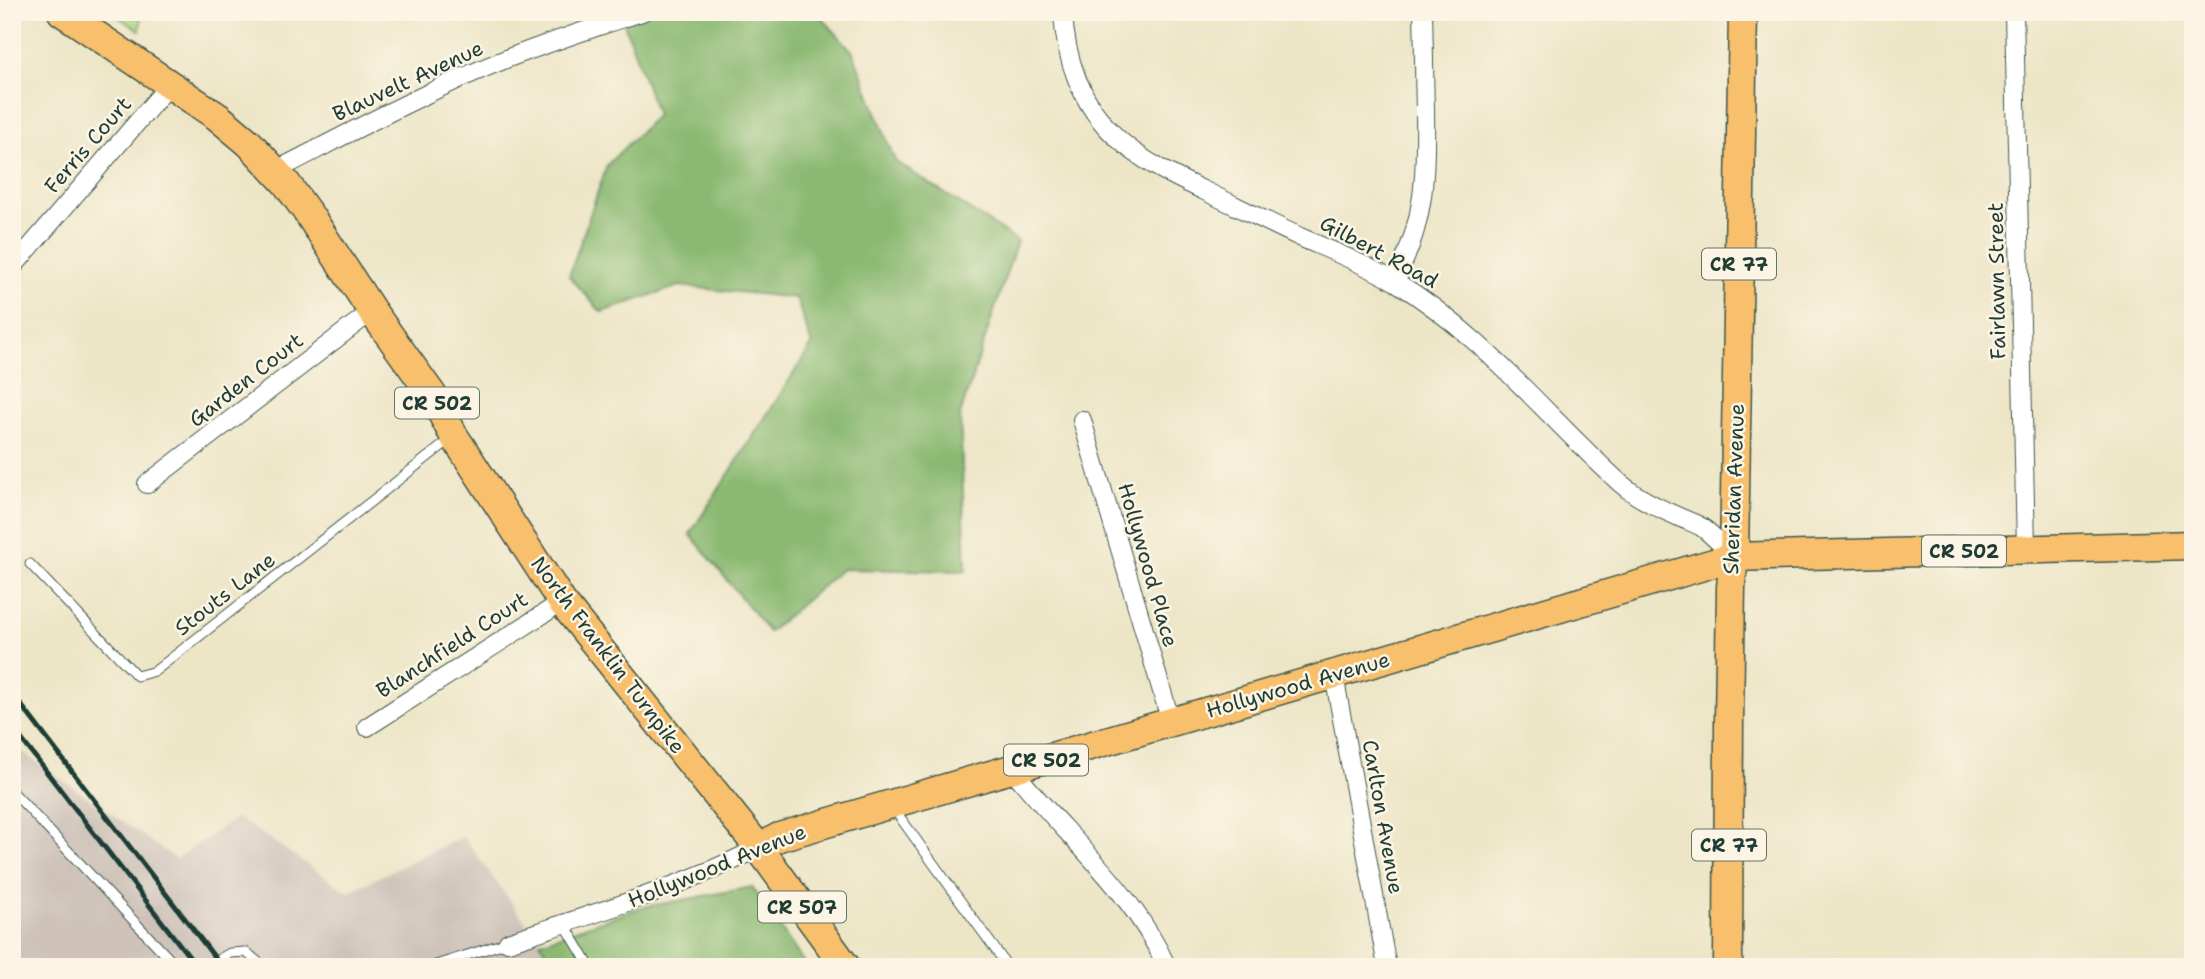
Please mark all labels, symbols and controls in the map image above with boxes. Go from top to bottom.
street label: Blauvelt Avenue [328,34,488,128]
street label: Ferris Court [38,91,138,199]
street label: Fairlawn Street [1982,202,2012,360]
street label: Gilbert Road [1315,209,1443,295]
road number: CR 77 [1702,248,1776,280]
street label: Garden Court [183,326,309,434]
road number: CR 502 [395,388,479,418]
street label: Sheridan Avenue [1717,403,1751,575]
street label: Hollywood Place [1111,480,1185,650]
road number: CR 502 [1922,536,2006,566]
street label: Stouts Lane [169,546,281,642]
street label: North Franklin Turnpike [524,550,692,760]
street label: Blanchfield Court [371,585,533,705]
street label: Hollywood Avenue [1203,645,1393,725]
street label: Carlton Avenue [1356,738,1410,896]
road number: CR 502 [1004,744,1088,776]
street label: Hollywood Avenue [624,817,810,915]
road number: CR 77 [1692,830,1766,860]
road number: CR 507 [758,892,846,923]

